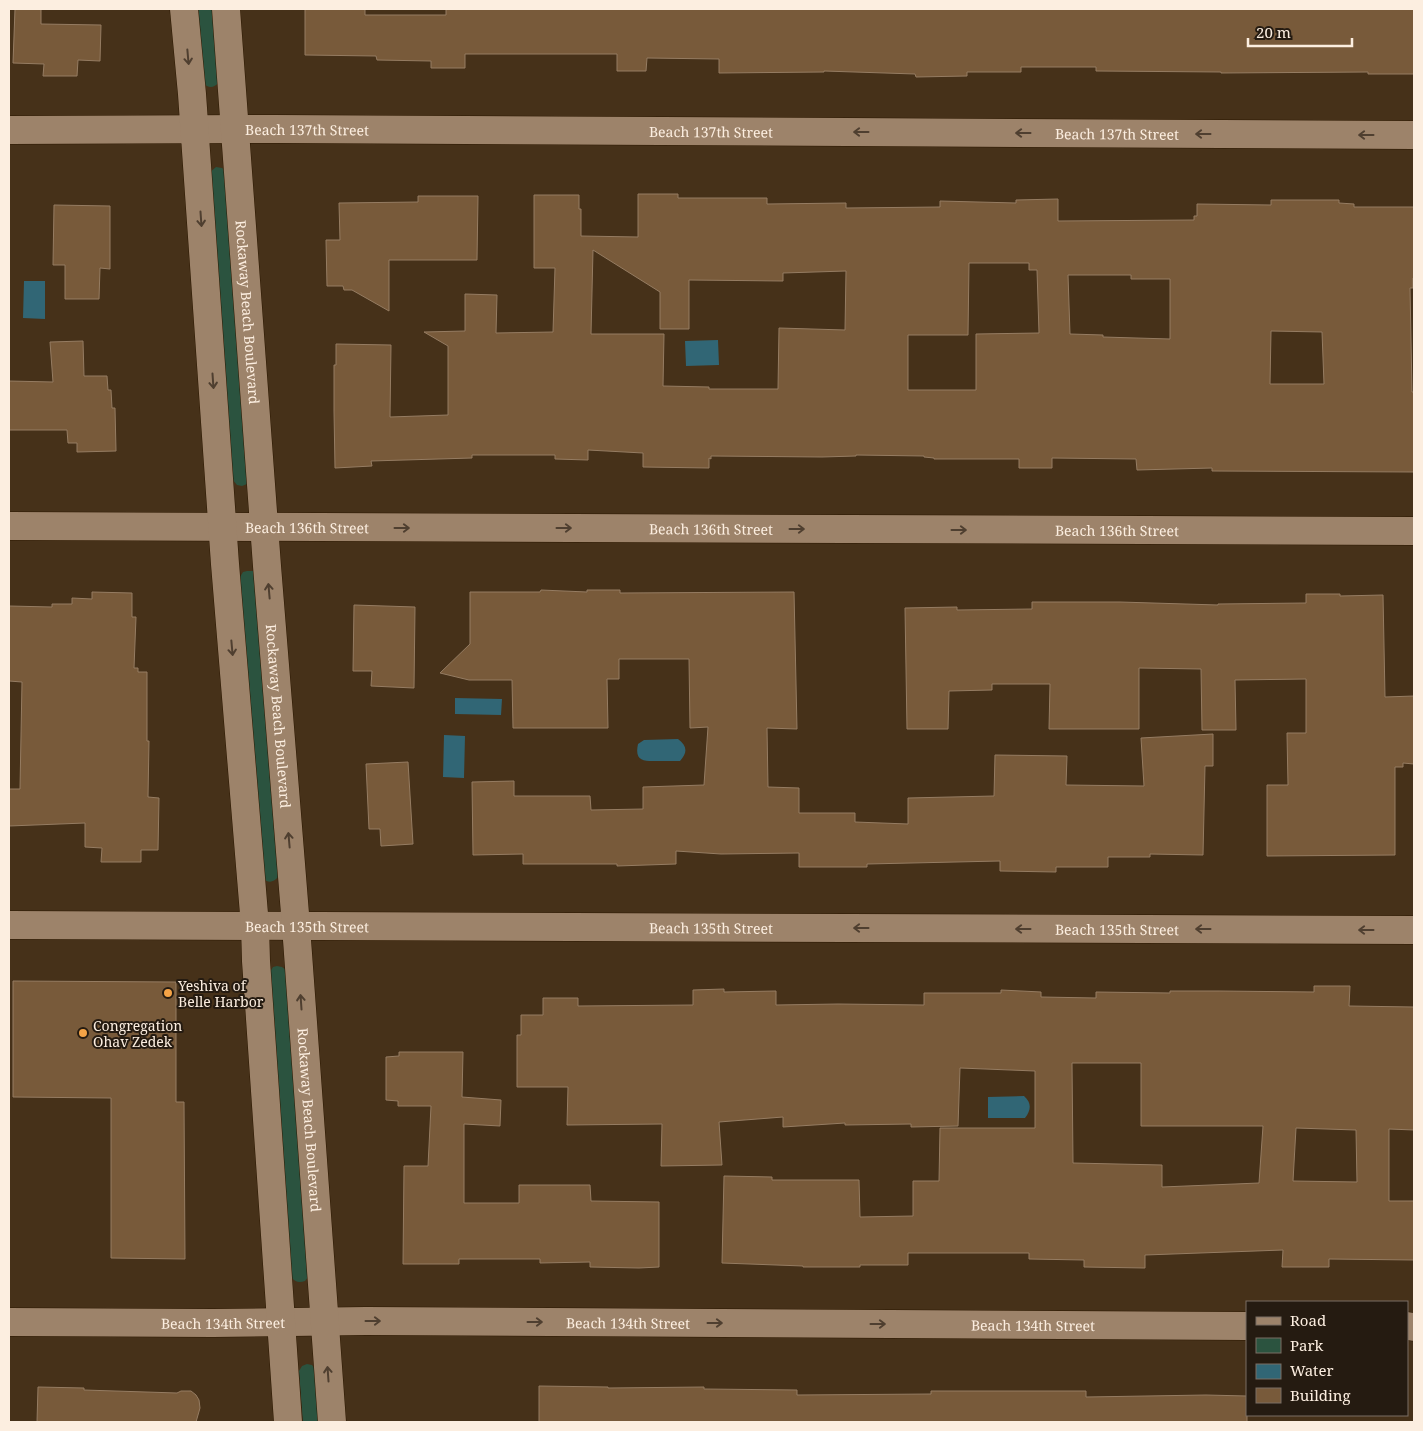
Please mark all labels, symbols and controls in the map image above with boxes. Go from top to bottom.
scale bar [1248,15,1352,47]
text: 20 m [1256,22,1291,42]
one-way arrow [184,49,193,65]
street label: Beach 137th Street [245,119,369,139]
street label: Beach 137th Street [649,121,773,141]
street label: Beach 137th Street [1055,124,1179,143]
one-way arrow [853,127,869,137]
one-way arrow [1015,128,1032,138]
one-way arrow [1195,129,1212,139]
one-way arrow [1358,130,1374,139]
one-way arrow [196,211,205,227]
street label: Rockaway Beach Boulevard [232,219,265,405]
one-way arrow [208,373,217,389]
street label: Beach 136th Street [245,517,369,537]
street label: Beach 136th Street [649,519,773,538]
street label: Beach 136th Street [1055,520,1179,540]
one-way arrow [393,523,409,533]
one-way arrow [556,523,572,533]
one-way arrow [788,524,804,534]
one-way arrow [950,525,967,535]
one-way arrow [265,583,274,599]
street label: Rockaway Beach Boulevard [262,623,296,809]
one-way arrow [227,640,237,656]
one-way arrow [284,832,294,848]
street label: Beach 135th Street [245,916,369,936]
street label: Beach 135th Street [649,918,773,937]
street label: Beach 135th Street [1055,919,1179,939]
one-way arrow [853,923,869,933]
one-way arrow [1015,924,1032,934]
one-way arrow [1195,924,1212,934]
one-way arrow [1358,925,1374,935]
place label: Yeshiva of Belle Harbor [177,976,264,1011]
marker: Yeshiva of Belle Harbor [162,987,174,999]
one-way arrow [296,994,305,1010]
place label: Congregation Ohav Zedek [93,1016,182,1051]
marker: Congregation Ohav Zedek [77,1027,89,1039]
street label: Rockaway Beach Boulevard [294,1027,326,1213]
legend [1246,1301,1408,1416]
text: Road [1290,1310,1326,1330]
street label: Beach 134th Street [161,1313,285,1333]
street label: Beach 134th Street [566,1313,690,1332]
street label: Beach 134th Street [971,1315,1095,1335]
one-way arrow [364,1316,380,1326]
one-way arrow [526,1317,543,1327]
one-way arrow [706,1318,723,1328]
one-way arrow [869,1319,885,1329]
text: Park [1290,1335,1324,1355]
text: Water [1290,1360,1333,1380]
one-way arrow [323,1366,333,1382]
text: Building [1290,1385,1351,1405]

